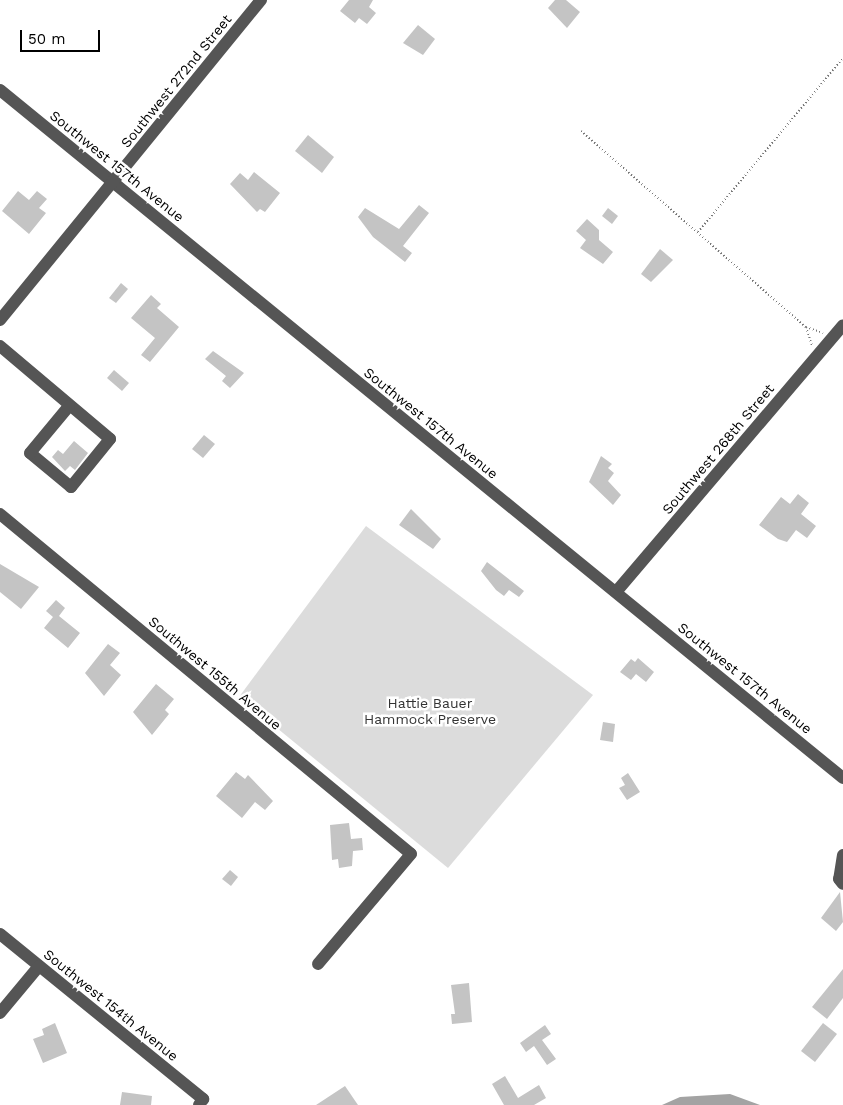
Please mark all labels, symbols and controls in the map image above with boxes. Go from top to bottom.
street label: Southwest 272nd Street [117,11,235,151]
scale bar [22,20,102,52]
text: 50 m [28,30,65,48]
street label: Southwest 157th Avenue [46,107,188,225]
street label: Southwest 157th Avenue [360,364,502,482]
street label: Southwest 268th Street [659,380,777,518]
street label: Southwest 155th Avenue [145,612,285,734]
street label: Southwest 157th Avenue [674,619,816,737]
park label: Hattie Bauer Hammock Preserve [364,695,496,728]
street label: Southwest 154th Avenue [40,945,182,1065]

